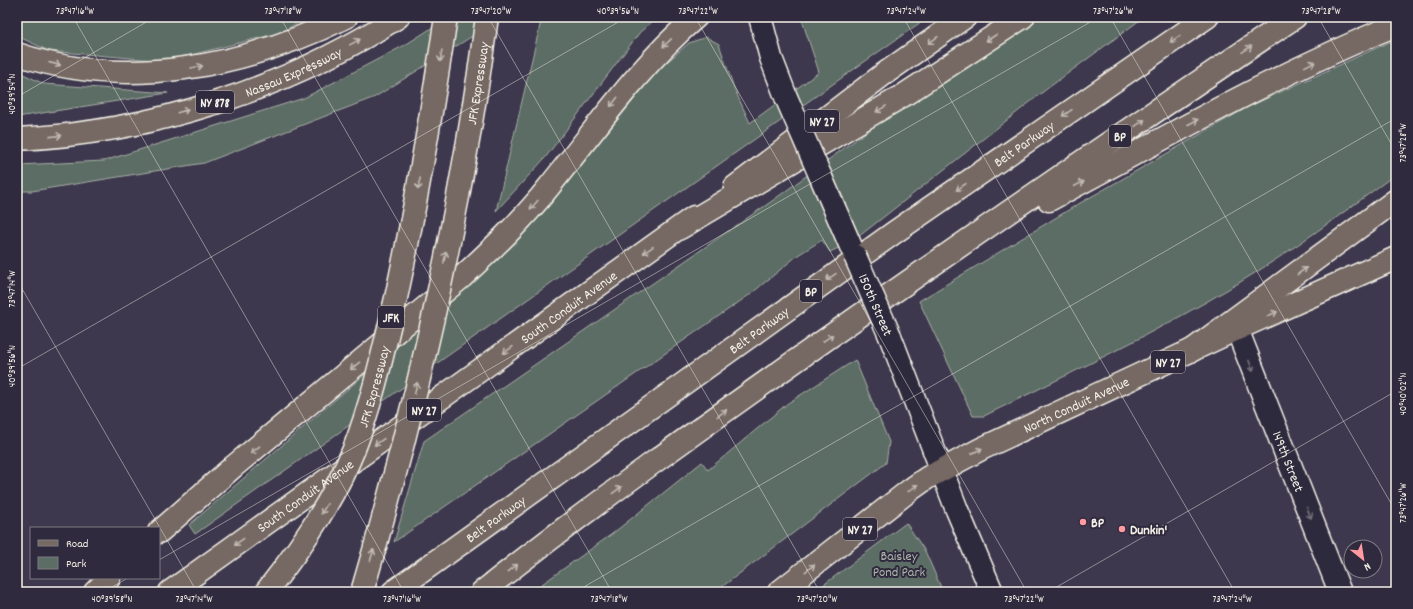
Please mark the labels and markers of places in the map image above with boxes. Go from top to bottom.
place label: BP [1091,514,1105,534]
marker: BP [1078,517,1088,527]
place label: Dunkin' [1130,521,1167,541]
marker: Dunkin' [1117,524,1127,534]

